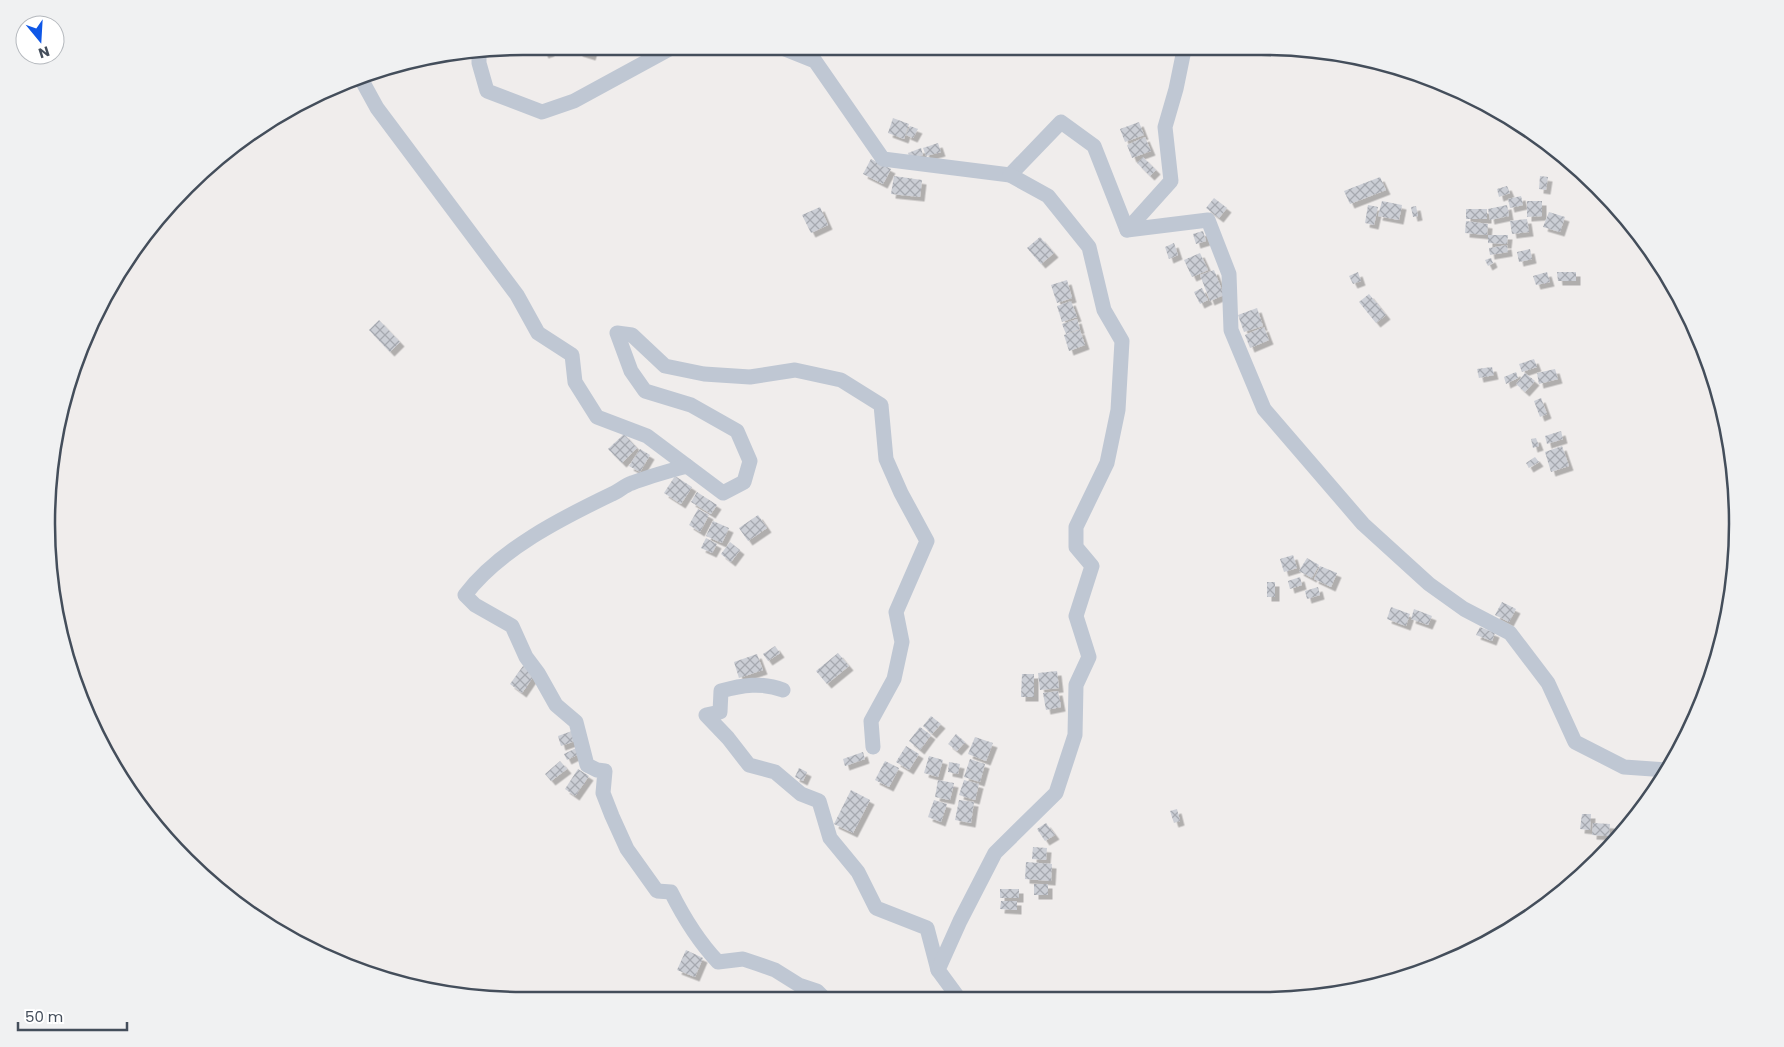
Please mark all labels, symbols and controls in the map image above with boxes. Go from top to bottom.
north arrow [15,15,65,65]
text: N [36,41,52,64]
scale bar [18,1000,126,1032]
text: 50 m [25,1006,63,1027]

